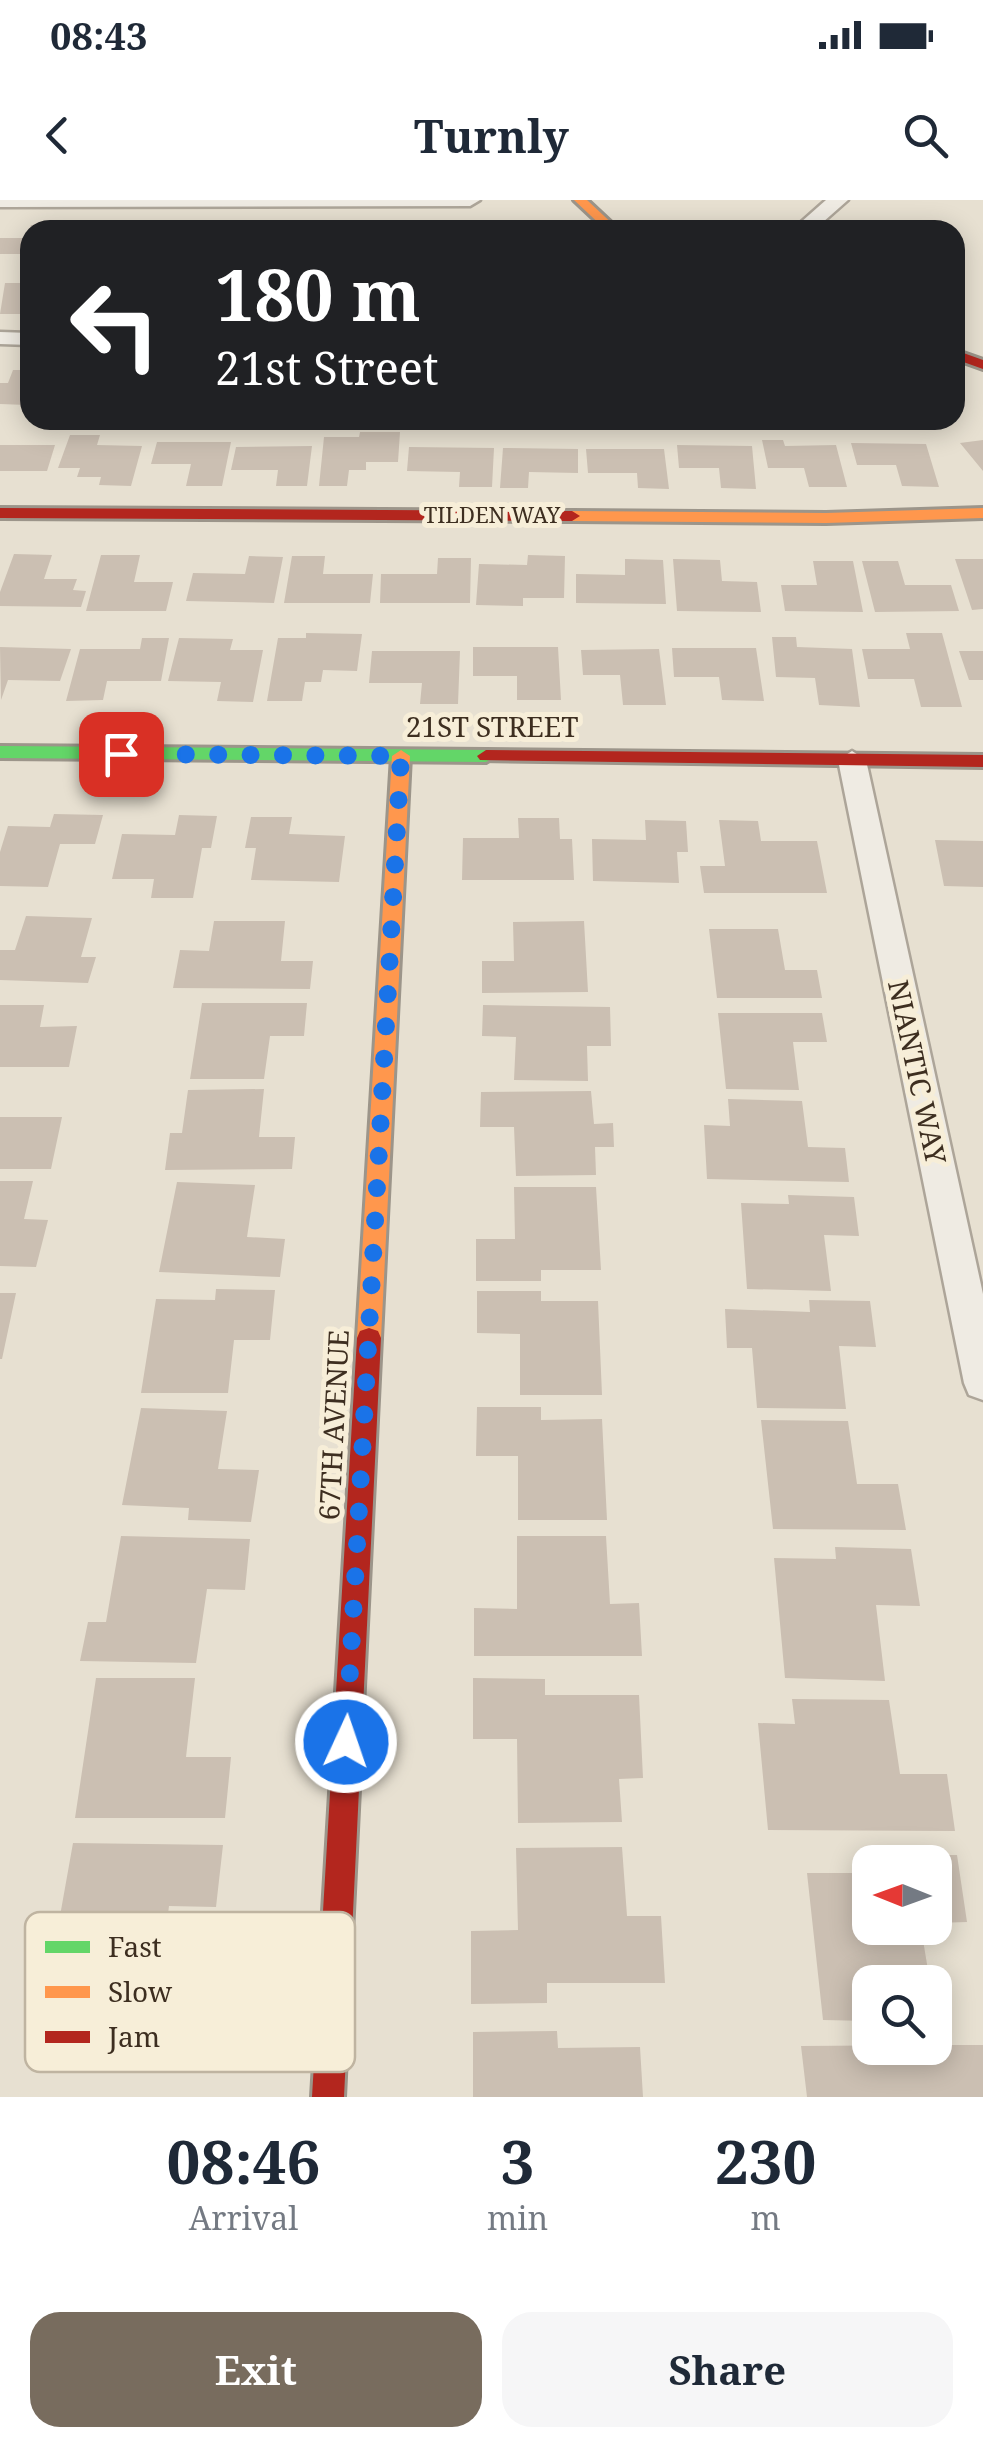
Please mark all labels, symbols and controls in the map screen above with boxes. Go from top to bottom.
text: 08:43 [50,9,147,61]
text: Turnly [414,105,569,166]
icon: back [30,108,85,163]
icon: search [898,108,953,163]
text: 180 m [215,246,421,342]
icon: left [50,260,180,390]
text: 21st Street [215,337,439,398]
street label: TILDEN WAY [424,499,561,529]
street label: 21ST STREET [406,707,578,745]
pin [79,712,164,797]
icon: arrive [94,727,149,782]
street label: NIANTIC WAY [880,976,956,1168]
street label: 67TH AVENUE [309,1329,357,1521]
position arrow [294,1690,398,1794]
north arrow [852,1845,952,1945]
map controls [852,1845,952,2065]
legend [25,1912,355,2072]
text: Fast [108,1927,162,1965]
button: search [852,1965,952,2065]
text: Slow [108,1972,173,2010]
text: Jam [107,2017,160,2055]
text: 08:46 [167,2120,320,2202]
text: 3 [501,2120,535,2202]
text: 230 [715,2120,816,2202]
text: Arrival [189,2196,298,2239]
text: min [487,2196,548,2239]
text: m [750,2196,781,2239]
button: Exit [30,2312,482,2427]
button: Share [502,2312,953,2427]

